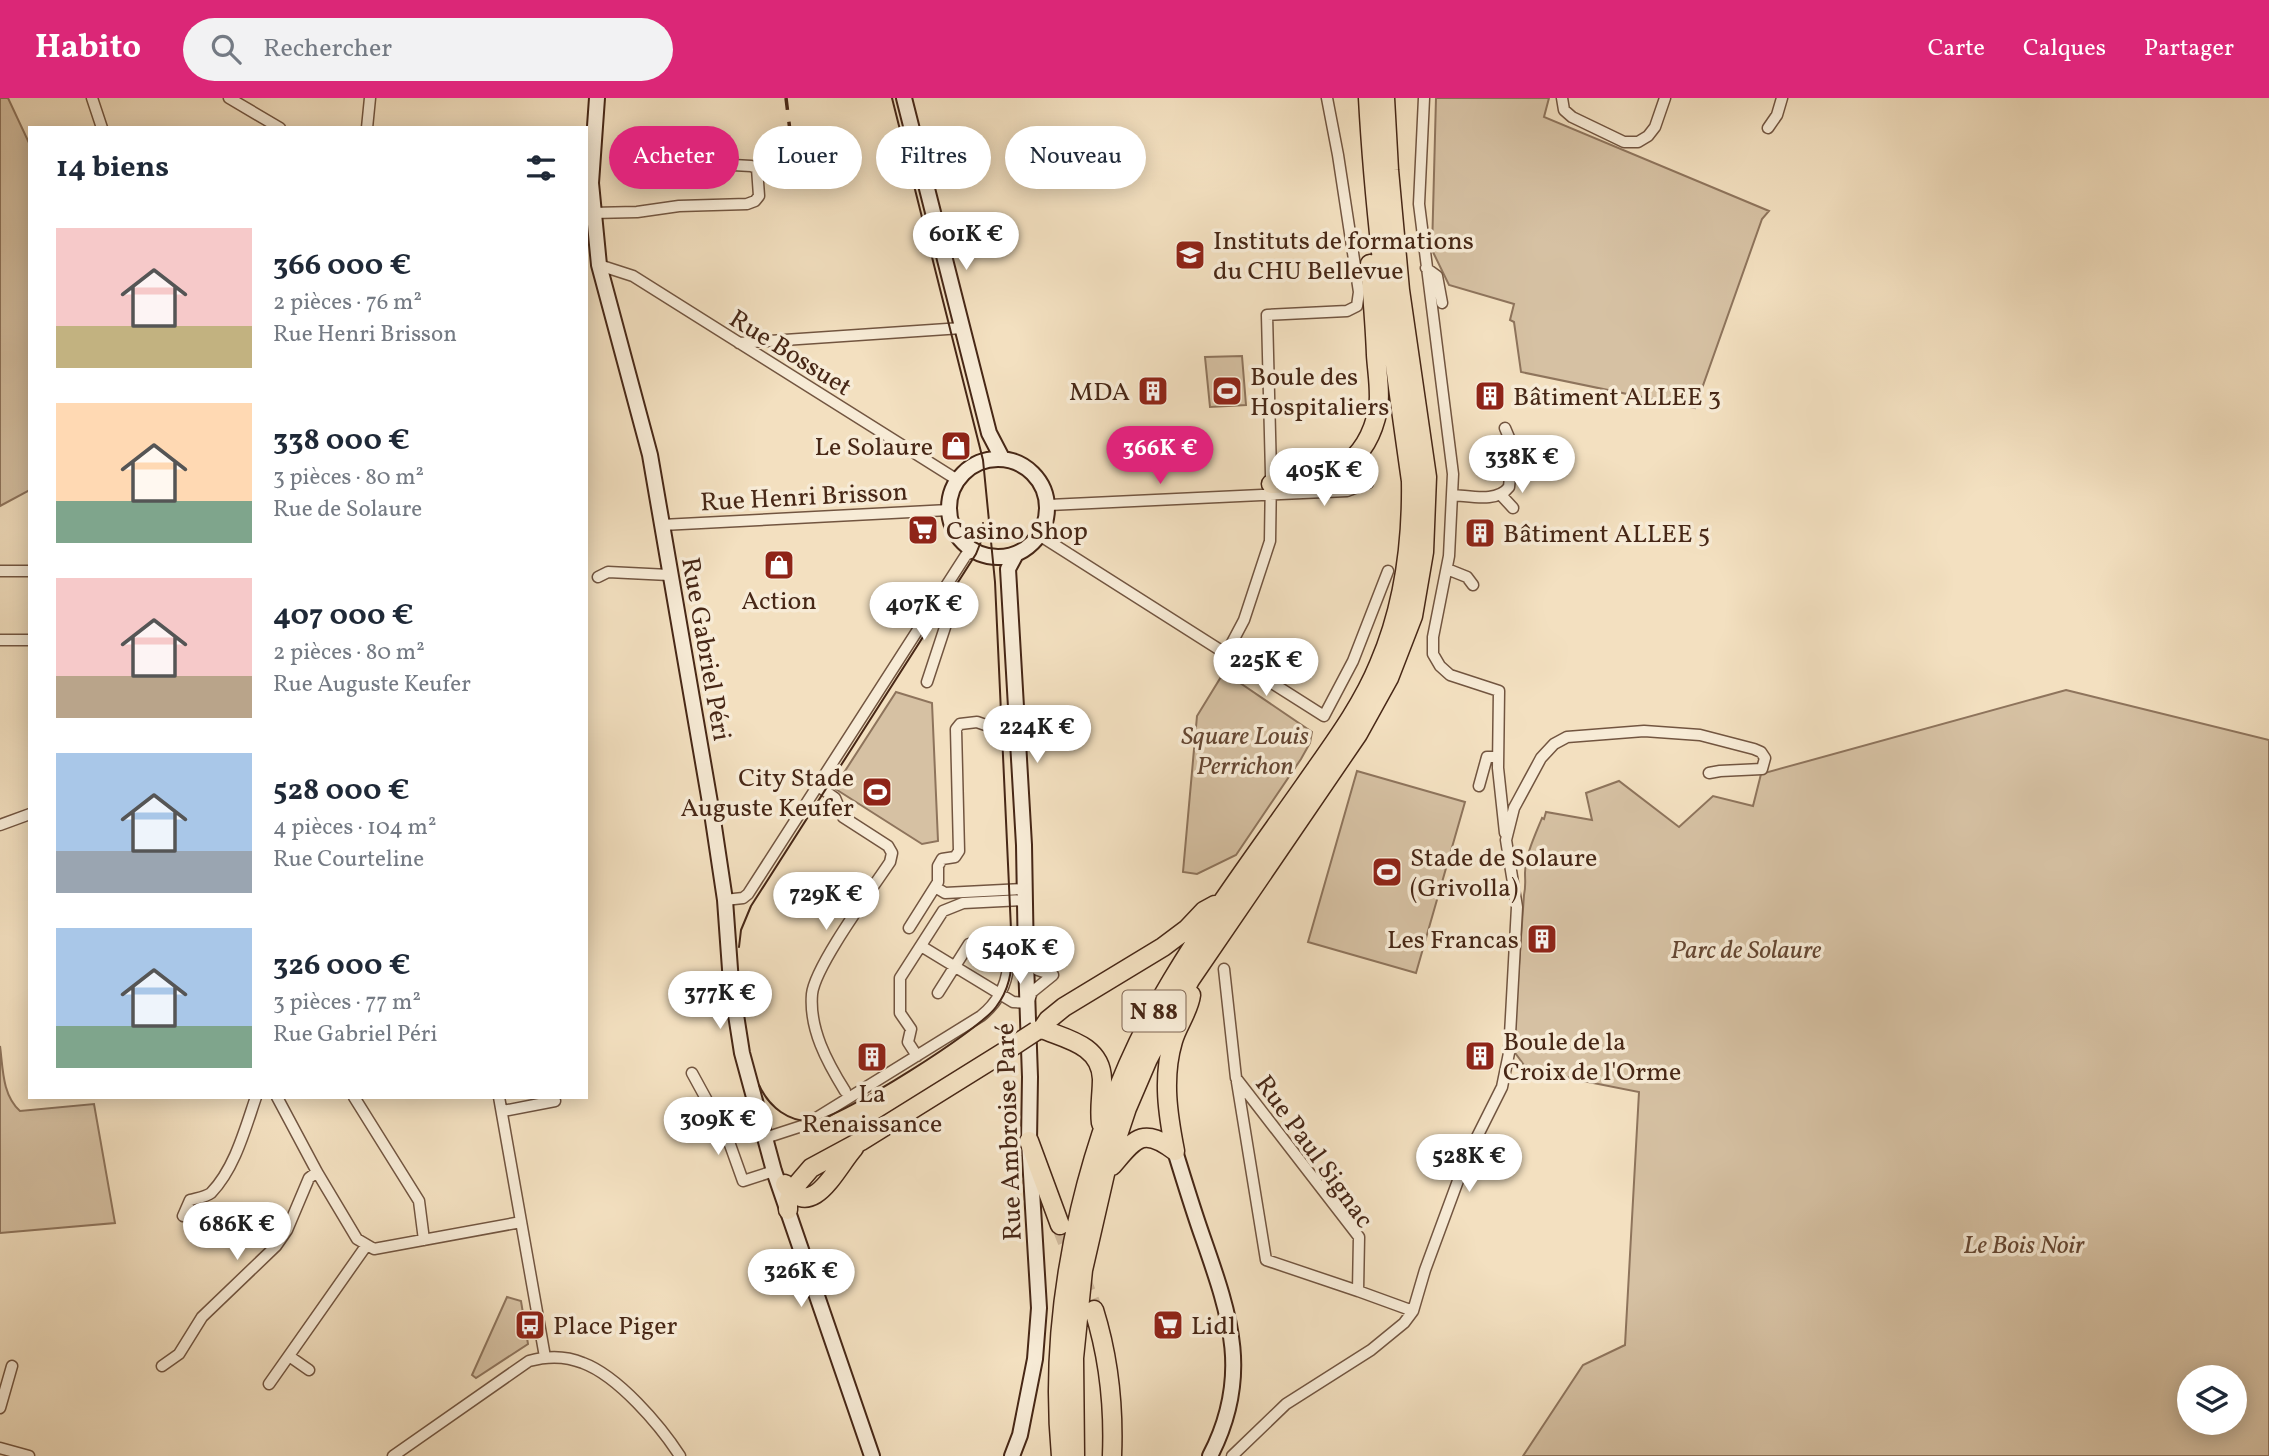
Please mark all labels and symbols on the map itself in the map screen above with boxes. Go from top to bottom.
pin: 601K € [909,212,1023,272]
place label: Instituts de formations du CHU Bellevue [1213,224,1474,290]
school or university icon: Instituts de formations du CHU Bellevue [1173,238,1207,272]
street label: Rue Bossuet [722,302,858,406]
place label: Boule des Hospitaliers [1250,360,1389,426]
building icon: MDA [1136,374,1170,408]
sports icon: Boule des Hospitaliers [1210,374,1244,408]
place label: MDA [1069,375,1130,411]
building icon: Bâtiment ALLEE 3 [1473,379,1507,413]
place label: Bâtiment ALLEE 3 [1513,380,1721,416]
pin: 366K € [1103,426,1217,486]
shop icon: Le Solaure [939,429,973,463]
place label: Le Solaure [814,430,933,466]
pin: 338K € [1465,436,1579,495]
pin: 405K € [1267,448,1381,508]
street label: Rue Henri Brisson [699,475,909,521]
supermarket icon: Casino Shop [906,513,940,547]
place label: Casino Shop [946,514,1088,550]
building icon: Bâtiment ALLEE 5 [1463,516,1497,550]
place label: Bâtiment ALLEE 5 [1503,517,1710,553]
shop icon: Action [762,548,796,582]
street label: Rue Gabriel Péri [671,555,739,744]
pin: 407K € [867,582,981,642]
place label: Action [741,584,817,620]
pin: 225K € [1209,638,1323,698]
pin: 224K € [980,706,1094,765]
park label: Square Louis Perrichon [1181,719,1309,785]
place label: City Stade Auguste Keufer [680,761,854,827]
sports icon: City Stade Auguste Keufer [860,775,894,809]
place label: Stade de Solaure (Grivolla) [1410,841,1597,907]
sports icon: Stade de Solaure (Grivolla) [1370,855,1404,889]
pin: 729K € [769,872,883,932]
building icon: Les Francas [1525,922,1559,956]
place label: Les Francas [1387,923,1519,959]
pin: 540K € [963,926,1077,986]
park label: Parc de Solaure [1670,933,1822,969]
pin: 377K € [663,972,777,1031]
road number: N 88 [1122,990,1186,1031]
street label: Rue Ambroise Paré [988,1022,1032,1241]
place label: Boule de la Croix de l'Orme [1503,1025,1681,1091]
building icon: Boule de la Croix de l'Orme [1463,1039,1497,1073]
building icon: La Renaissance [855,1040,889,1074]
street label: Rue Paul Signac [1246,1068,1381,1236]
place label: La Renaissance [802,1077,942,1143]
pin: 309K € [661,1098,775,1157]
pin: 528K € [1412,1134,1526,1194]
pin: 686K € [180,1202,294,1262]
park label: Le Bois Noir [1963,1228,2085,1264]
pin: 326K € [744,1250,858,1309]
bus stop icon: Place Piger [513,1308,547,1342]
supermarket icon: Lidl [1151,1308,1185,1342]
place label: Place Piger [553,1309,678,1345]
place label: Lidl [1191,1309,1236,1345]

